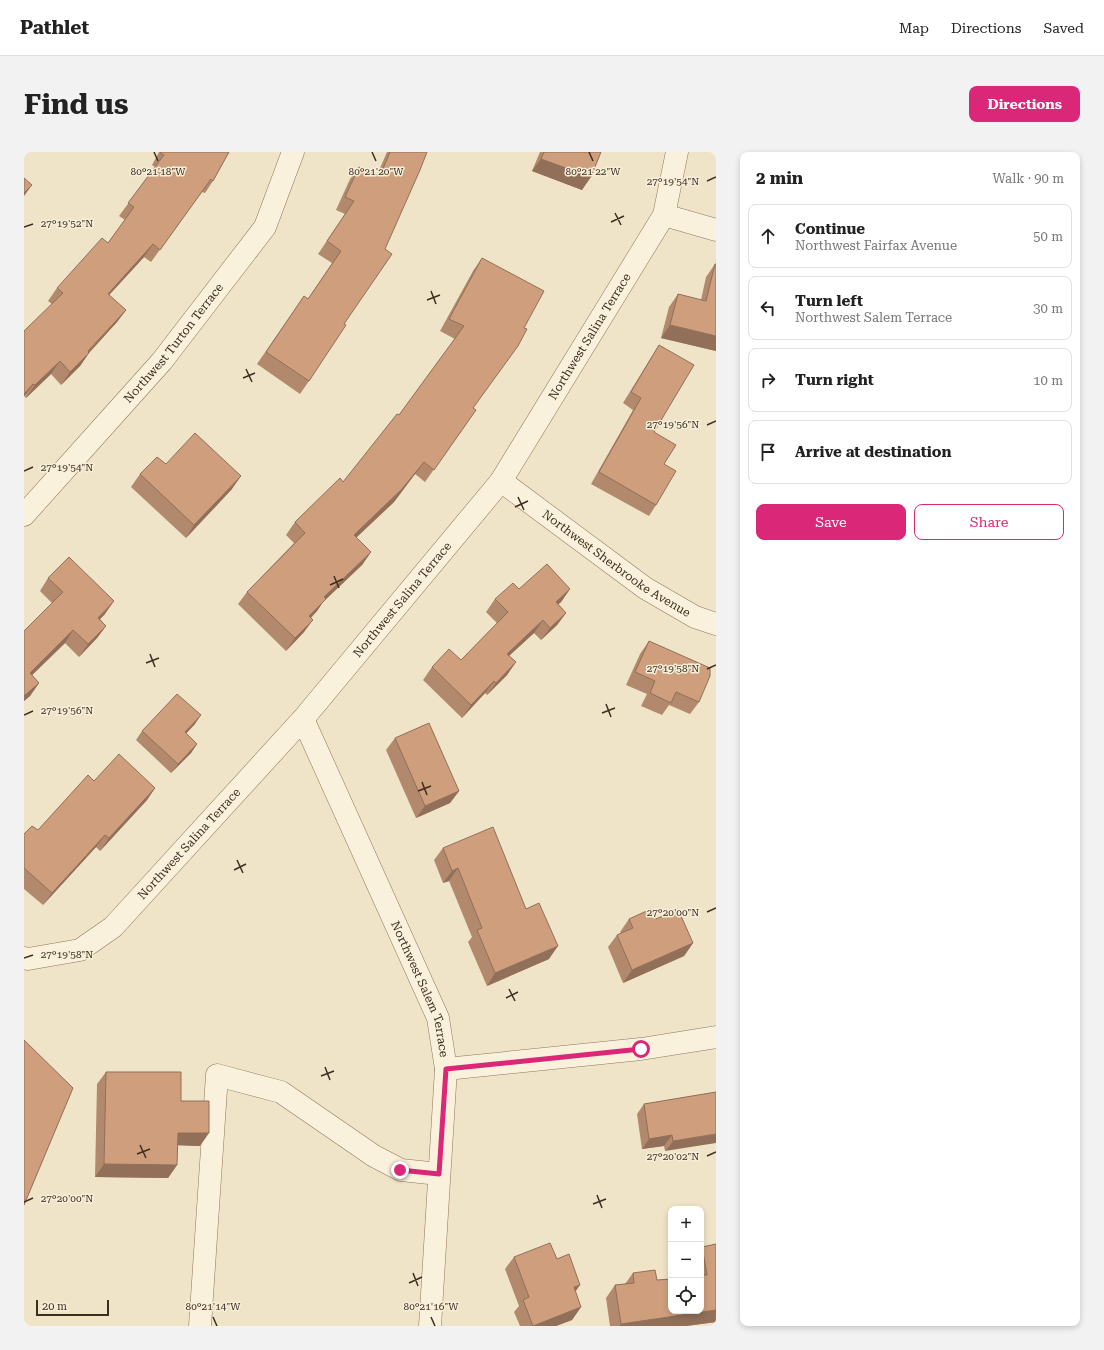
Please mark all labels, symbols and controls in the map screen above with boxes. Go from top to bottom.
text: Pathlet [20,16,89,39]
text: Map [899,20,929,36]
text: Directions [951,20,1021,36]
text: Saved [1043,20,1084,36]
button: Directions [969,86,1080,122]
text: Find us [24,88,128,121]
text: 80°21'18"W [131,166,186,177]
text: 80°21'20"W [349,166,404,177]
text: 80°21'22"W [566,166,621,177]
text: 2 min [756,168,803,188]
text: Walk · 90 m [992,171,1064,186]
text: 27°19'54"N [647,176,699,187]
text: 27°19'52"N [41,218,93,229]
text: Continue [795,220,865,238]
icon: ahead [757,225,779,247]
text: 50 m [1033,229,1063,244]
text: Northwest Fairfax Avenue [795,238,957,253]
street label: Northwest Salina Terrace [546,270,634,402]
street label: Northwest Turton Terrace [121,280,226,406]
text: Turn left [795,292,863,310]
icon: left [757,297,779,319]
text: 30 m [1033,301,1063,316]
text: Northwest Salem Terrace [795,310,952,325]
icon: right [757,369,779,391]
text: Turn right [795,371,874,389]
text: 10 m [1033,373,1063,388]
text: 27°19'56"N [647,419,699,430]
icon: arrive [757,441,779,463]
text: Arrive at destination [795,443,951,461]
text: 27°19'54"N [41,462,93,473]
button: Save [756,504,906,540]
button: Share [914,504,1064,540]
street label: Northwest Sherbrooke Avenue [539,507,693,620]
street label: Northwest Salina Terrace [350,539,455,660]
text: 27°19'58"N [647,663,699,674]
text: 27°19'56"N [41,705,93,716]
street label: Northwest Salina Terrace [135,785,244,902]
text: 27°20'00"N [647,907,699,918]
street label: Northwest Salem Terrace [388,919,451,1059]
text: 27°19'58"N [41,949,93,960]
route start [632,1040,650,1058]
text: 27°20'02"N [647,1151,699,1162]
route end [391,1161,409,1179]
text: 27°20'00"N [41,1193,93,1204]
map controls [668,1206,704,1314]
button: + [668,1206,704,1242]
button: − [668,1242,704,1278]
button: locate [668,1278,704,1314]
scale bar [36,1298,109,1317]
text: 20 m [42,1300,67,1313]
text: 80°21'14"W [186,1301,241,1312]
text: 80°21'16"W [404,1301,459,1312]

